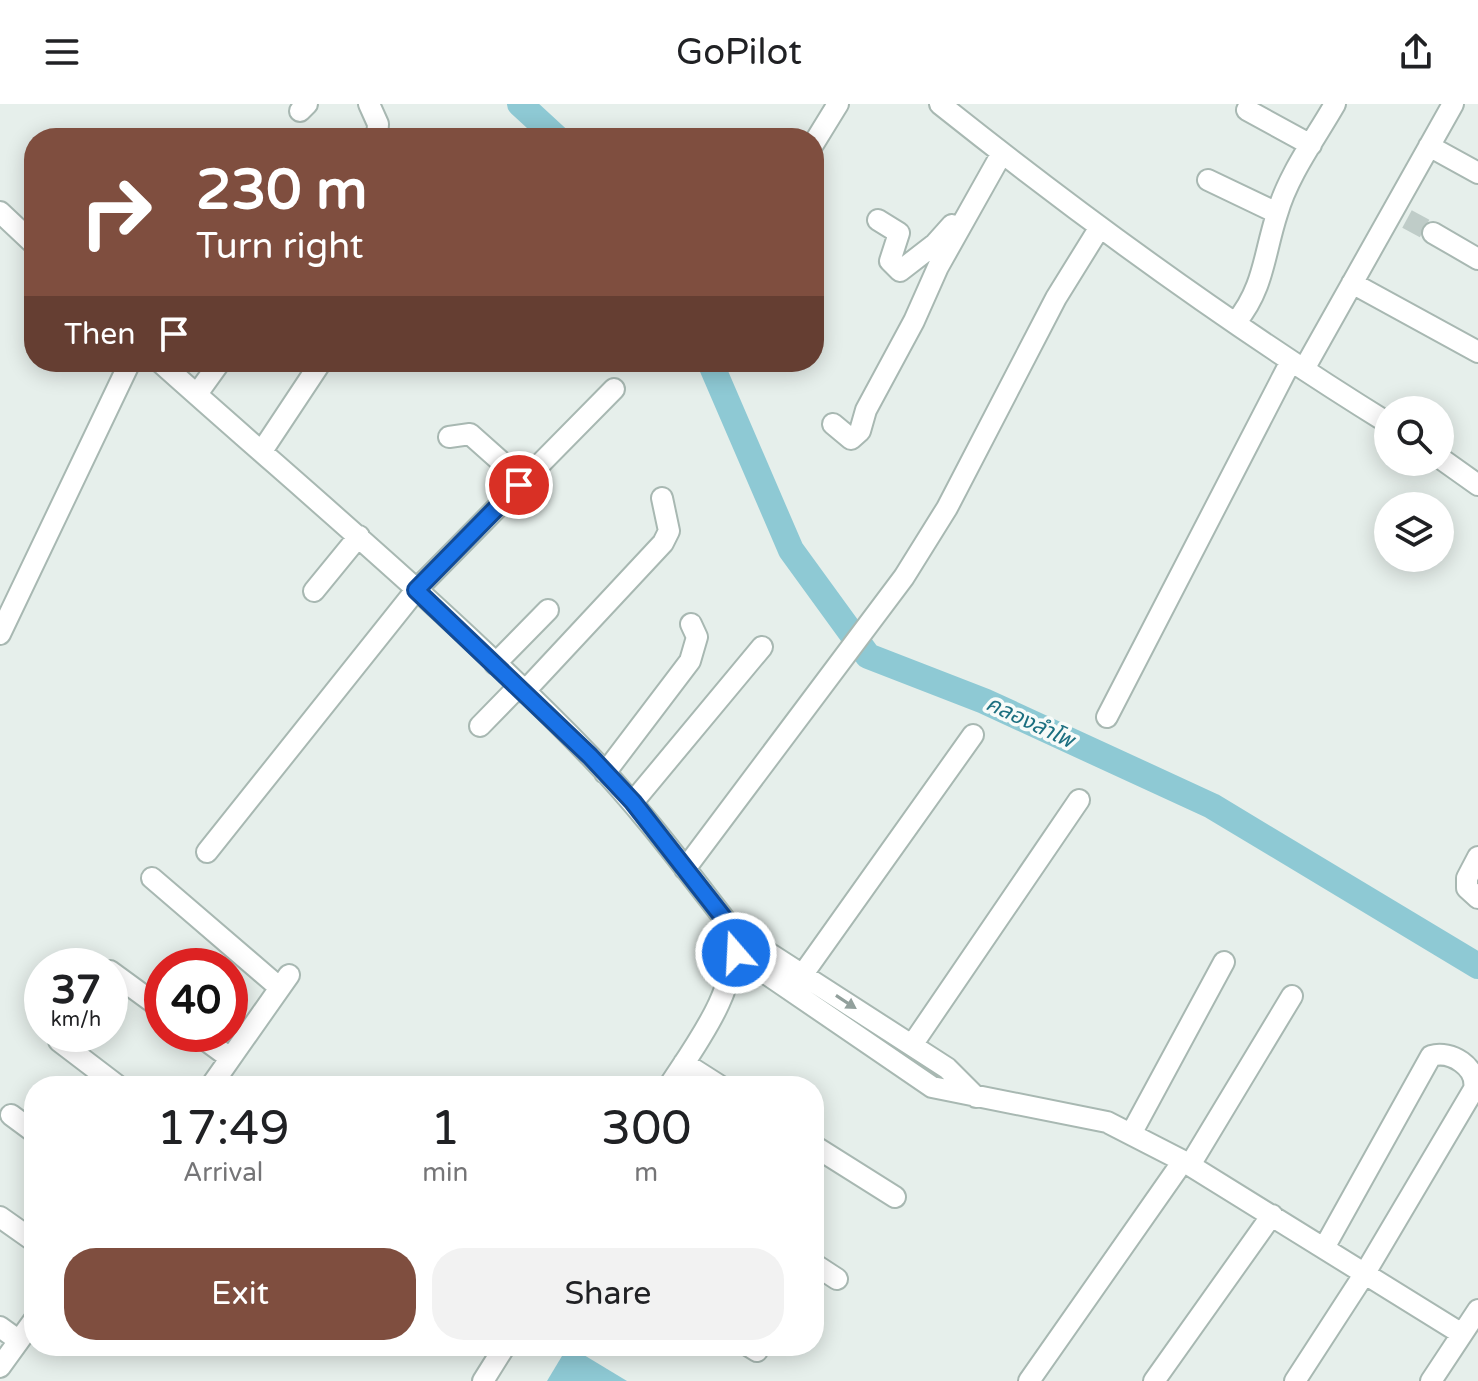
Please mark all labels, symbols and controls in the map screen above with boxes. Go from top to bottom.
icon: menu [40,30,84,74]
icon: share [1394,30,1438,74]
text: GoPilot [676,31,802,74]
text: 230 m [196,157,367,224]
icon: right [64,160,168,264]
text: Turn right [196,225,363,268]
icon: arrive [152,312,196,356]
text: Then [64,316,136,353]
map controls [1374,396,1454,572]
button: search [1374,396,1454,476]
pin [485,451,553,519]
icon: arrive [497,463,541,507]
button: layers [1374,492,1454,572]
water label: คลองลำโพ [982,690,1080,755]
position arrow [694,911,778,995]
speed limit sign: 40 [144,948,248,1052]
text: 37 [51,966,101,1014]
one-way arrow [836,994,857,1009]
text: km/h [51,1008,101,1032]
text: 17:49 [157,1100,290,1158]
text: 1 [430,1100,460,1158]
text: 300 [601,1100,691,1158]
text: Arrival [183,1157,263,1188]
text: min [422,1157,468,1188]
text: m [634,1157,658,1188]
button: Exit [64,1248,416,1340]
button: Share [432,1248,784,1340]

